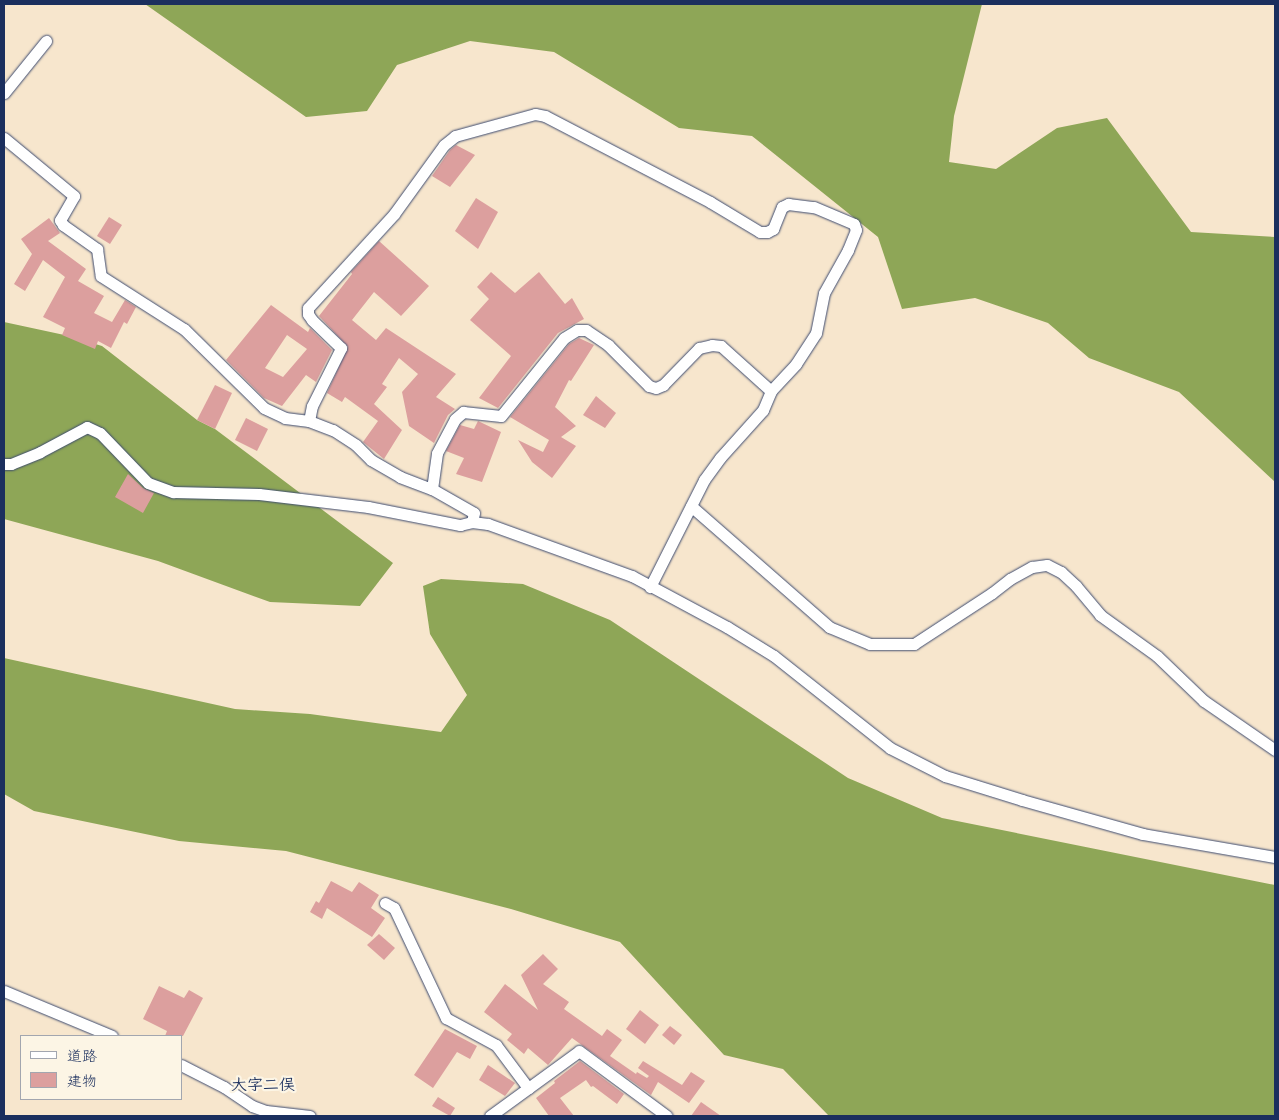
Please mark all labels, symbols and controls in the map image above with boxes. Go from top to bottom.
legend [20,1035,182,1100]
text: 道路 [67,1043,97,1066]
text: 建物 [67,1068,97,1091]
district label: 大字二俣 [231,1073,295,1093]

